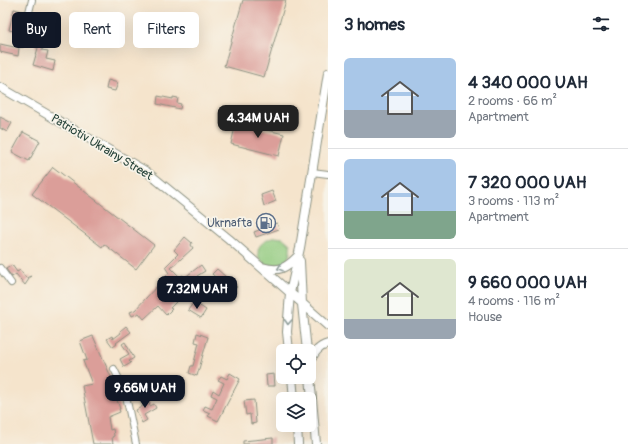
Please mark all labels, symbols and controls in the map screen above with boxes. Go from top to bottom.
chip: Buy [12,12,61,48]
chip: Rent [69,12,125,48]
chip: Filters [133,12,199,48]
icon: filters [590,13,612,35]
text: 3 homes [344,14,405,35]
text: 4 340 000 UAH [468,72,588,93]
icon: home [376,74,424,122]
text: 2 rooms · 66 m² [468,93,557,109]
pin: 4.34M UAH [212,105,304,139]
text: Apartment [468,109,529,125]
text: 4.34M UAH [227,110,289,126]
street label: Patriotiv Ukrainy Street [48,111,155,184]
text: 7 320 000 UAH [468,172,587,193]
icon: home [376,175,424,223]
text: 3 rooms · 113 m² [468,193,559,209]
text: Apartment [468,209,529,225]
fuel station icon: Ukrnafta [255,212,277,234]
place label: Ukrnafta [207,216,252,231]
one-way arrow [277,263,284,272]
text: 9 660 000 UAH [468,272,587,293]
icon: home [376,275,424,323]
pin: 7.32M UAH [151,276,243,310]
text: 7.32M UAH [166,281,228,297]
text: 4 rooms · 116 m² [468,293,560,309]
text: House [468,309,502,325]
one-way arrow [284,319,292,325]
map controls [276,344,316,432]
button: locate [276,344,316,384]
pin: 9.66M UAH [99,375,191,409]
text: 9.66M UAH [114,380,176,396]
button: layers [276,392,316,432]

